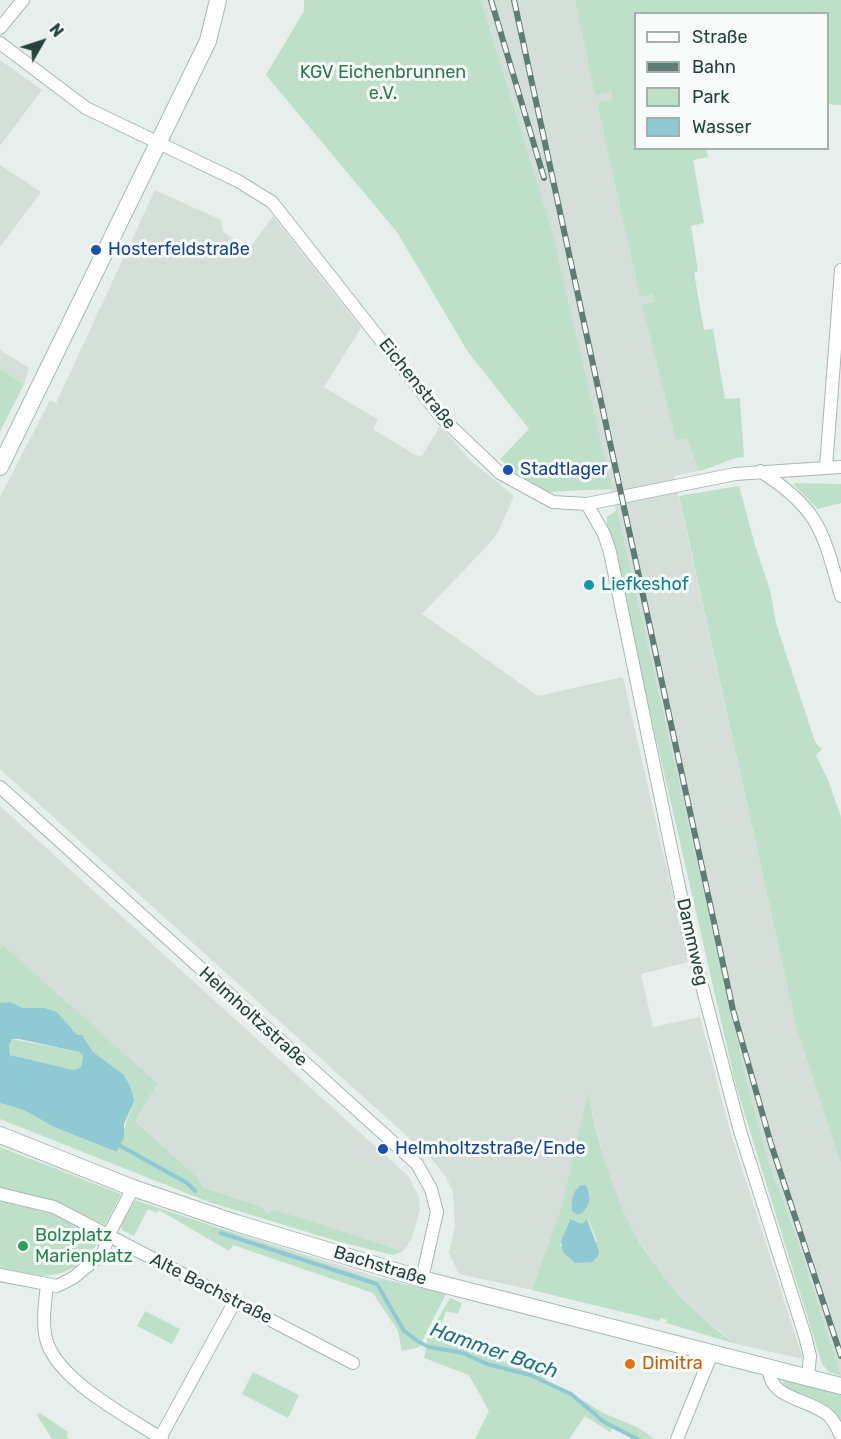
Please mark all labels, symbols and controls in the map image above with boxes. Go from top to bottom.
north arrow [12,12,72,72]
legend [634,12,829,150]
text: N [45,20,67,41]
text: Straße [692,26,748,48]
text: Bahn [692,56,736,78]
park label: KGV Eichenbrunnen e.V. [300,62,466,104]
text: Park [692,86,729,108]
text: Wasser [692,116,751,138]
place label: Hosterfeldstraße [108,239,250,261]
marker: Hosterfeldstraße [89,243,103,257]
street label: Eichenstraße [374,334,460,434]
place label: Stadtlager [520,459,608,481]
marker: Stadtlager [501,463,515,477]
place label: Liefkeshof [601,574,689,596]
marker: Liefkeshof [582,578,596,592]
street label: Dammweg [671,896,713,988]
street label: Helmholtzstraße [194,963,312,1071]
place label: Helmholtzstraße/Ende [395,1138,585,1160]
marker: Helmholtzstraße/Ende [376,1142,390,1156]
place label: Bolzplatz Marienplatz [35,1225,133,1268]
marker: Bolzplatz Marienplatz [16,1239,30,1253]
street label: Bachstraße [331,1242,429,1290]
street label: Alte Bachstraße [146,1249,276,1329]
water label: Hammer Bach [427,1318,561,1384]
place label: Dimitra [642,1353,703,1375]
marker: Dimitra [623,1357,637,1371]

